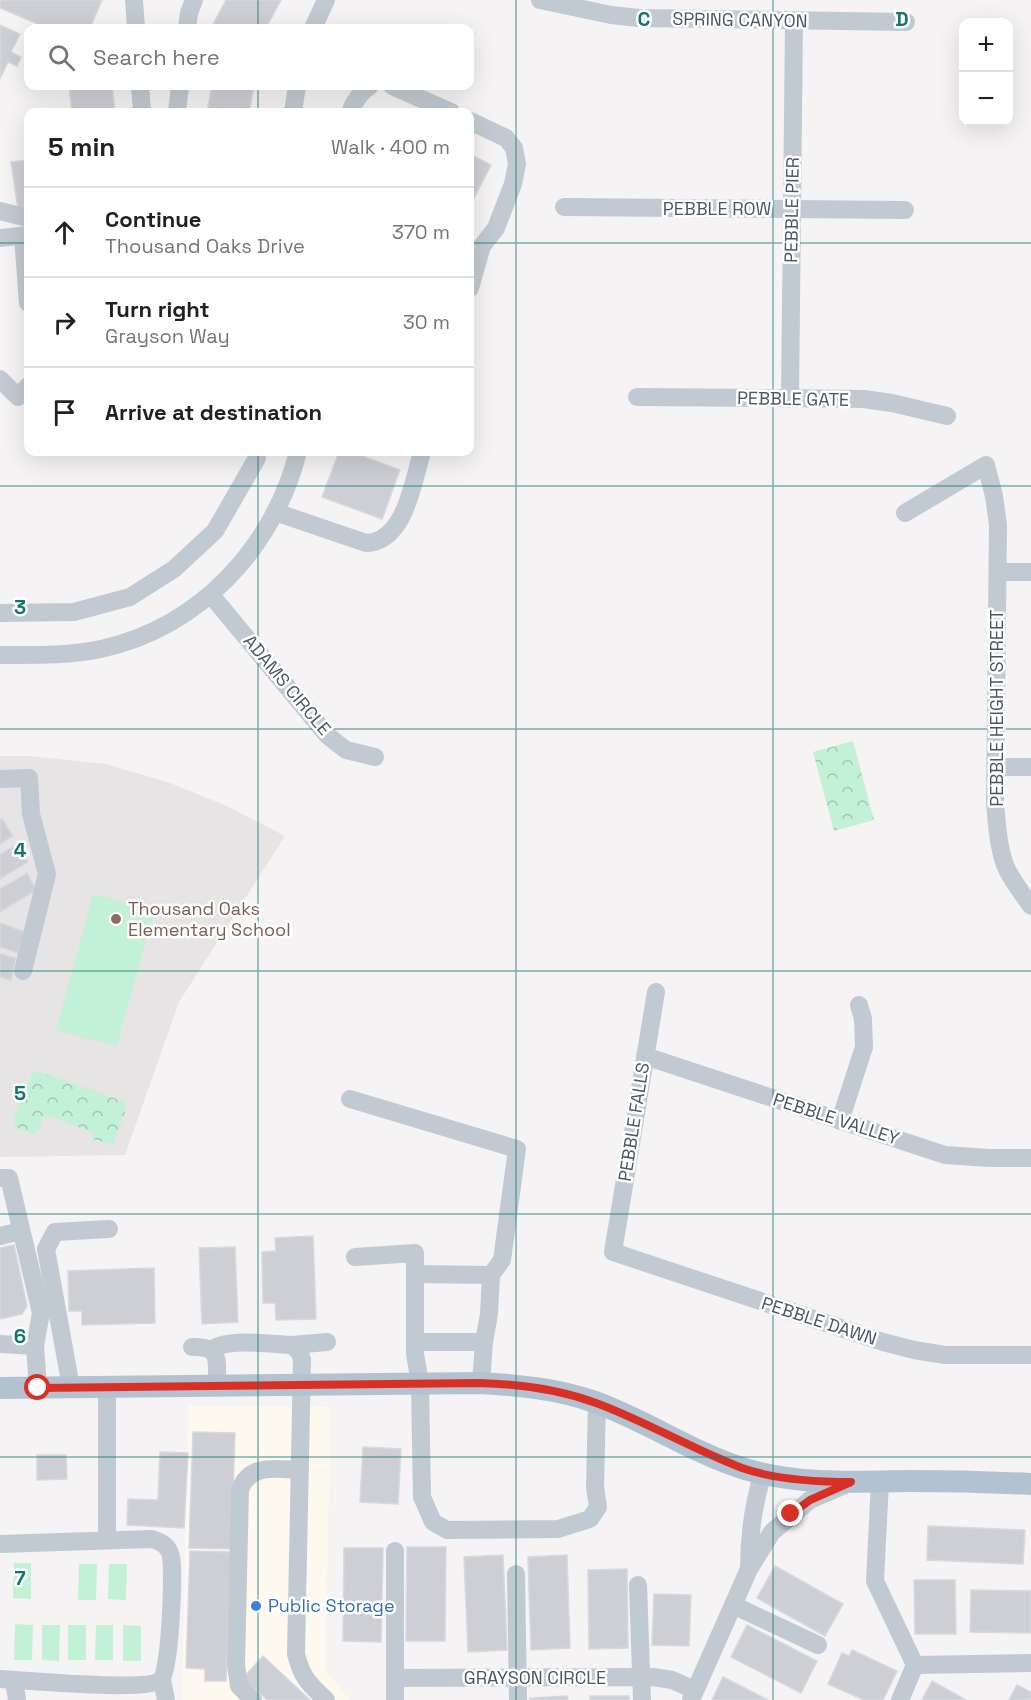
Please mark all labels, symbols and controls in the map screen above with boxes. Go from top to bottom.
text: C [638,6,651,32]
text: D [895,6,909,32]
street label: SPRING CANYON [672,7,808,32]
map controls [959,18,1013,126]
button: + [959,18,1013,72]
search box [24,24,474,90]
icon: search [45,41,78,74]
text: Search here [93,43,220,71]
button: − [959,72,1013,126]
text: 5 min [48,130,115,164]
text: Walk · 400 m [331,134,450,160]
street label: PEBBLE PIER [779,157,804,263]
street label: PEBBLE ROW [663,197,771,220]
text: Continue [105,205,201,233]
icon: ahead [48,216,81,249]
text: 370 m [392,219,450,245]
text: Thousand Oaks Drive [105,233,305,259]
text: Turn right [105,295,210,323]
icon: right [48,306,81,339]
text: 30 m [403,309,450,335]
text: Grayson Way [105,323,230,349]
street label: PEBBLE GATE [737,386,849,411]
icon: arrive [48,396,81,429]
text: Arrive at destination [105,398,322,426]
text: 3 [14,594,26,620]
street label: PEBBLE HEIGHT STREET [985,609,1008,807]
street label: ADAMS CIRCLE [239,630,336,740]
text: 4 [14,837,27,863]
place label: Thousand Oaks Elementary School [128,897,291,941]
marker: Thousand Oaks Elementary School [109,912,123,926]
street label: PEBBLE FALLS [613,1061,654,1183]
text: 5 [14,1080,26,1106]
street label: PEBBLE VALLEY [770,1087,902,1150]
street label: PEBBLE DAWN [759,1291,880,1350]
text: 6 [14,1323,26,1349]
route start [24,1374,50,1400]
route end [777,1500,803,1526]
text: 7 [14,1565,26,1591]
place label: Public Storage [268,1594,395,1617]
marker: Public Storage [249,1599,263,1613]
street label: GRAYSON CIRCLE [464,1666,606,1689]

